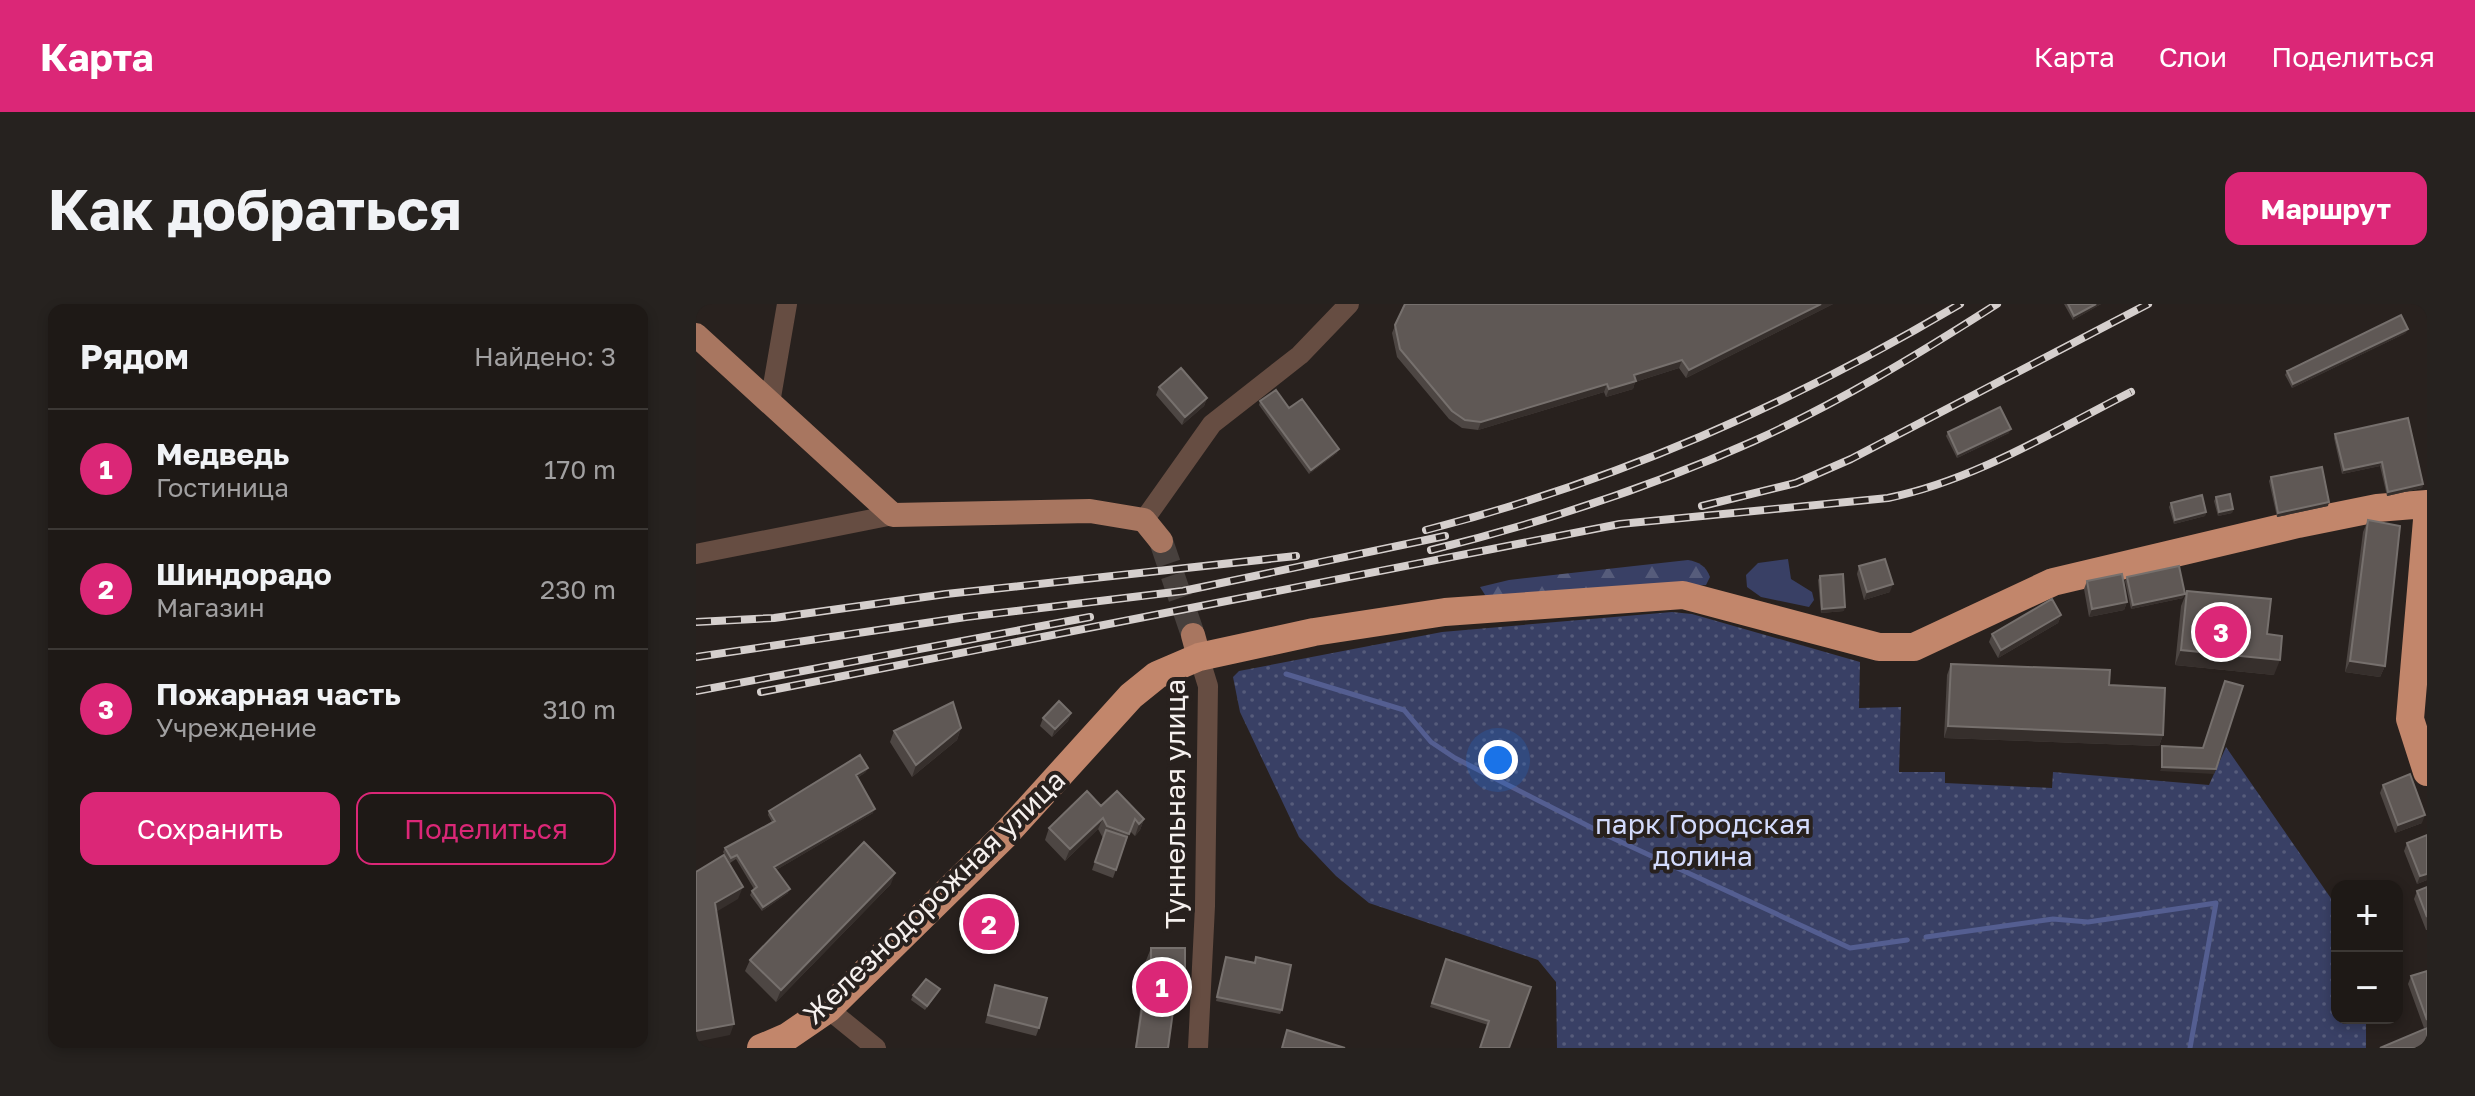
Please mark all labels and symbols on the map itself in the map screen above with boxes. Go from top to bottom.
pin: 3 [2195,602,2247,662]
street label: Туннельная улица [1158,679,1191,929]
your location [1478,740,1518,780]
street label: Железнодорожная улица [796,763,1071,1030]
park label: парк Городская долина [1595,807,1811,872]
pin: 2 [963,894,1015,954]
pin: 1 [1136,957,1188,1017]

